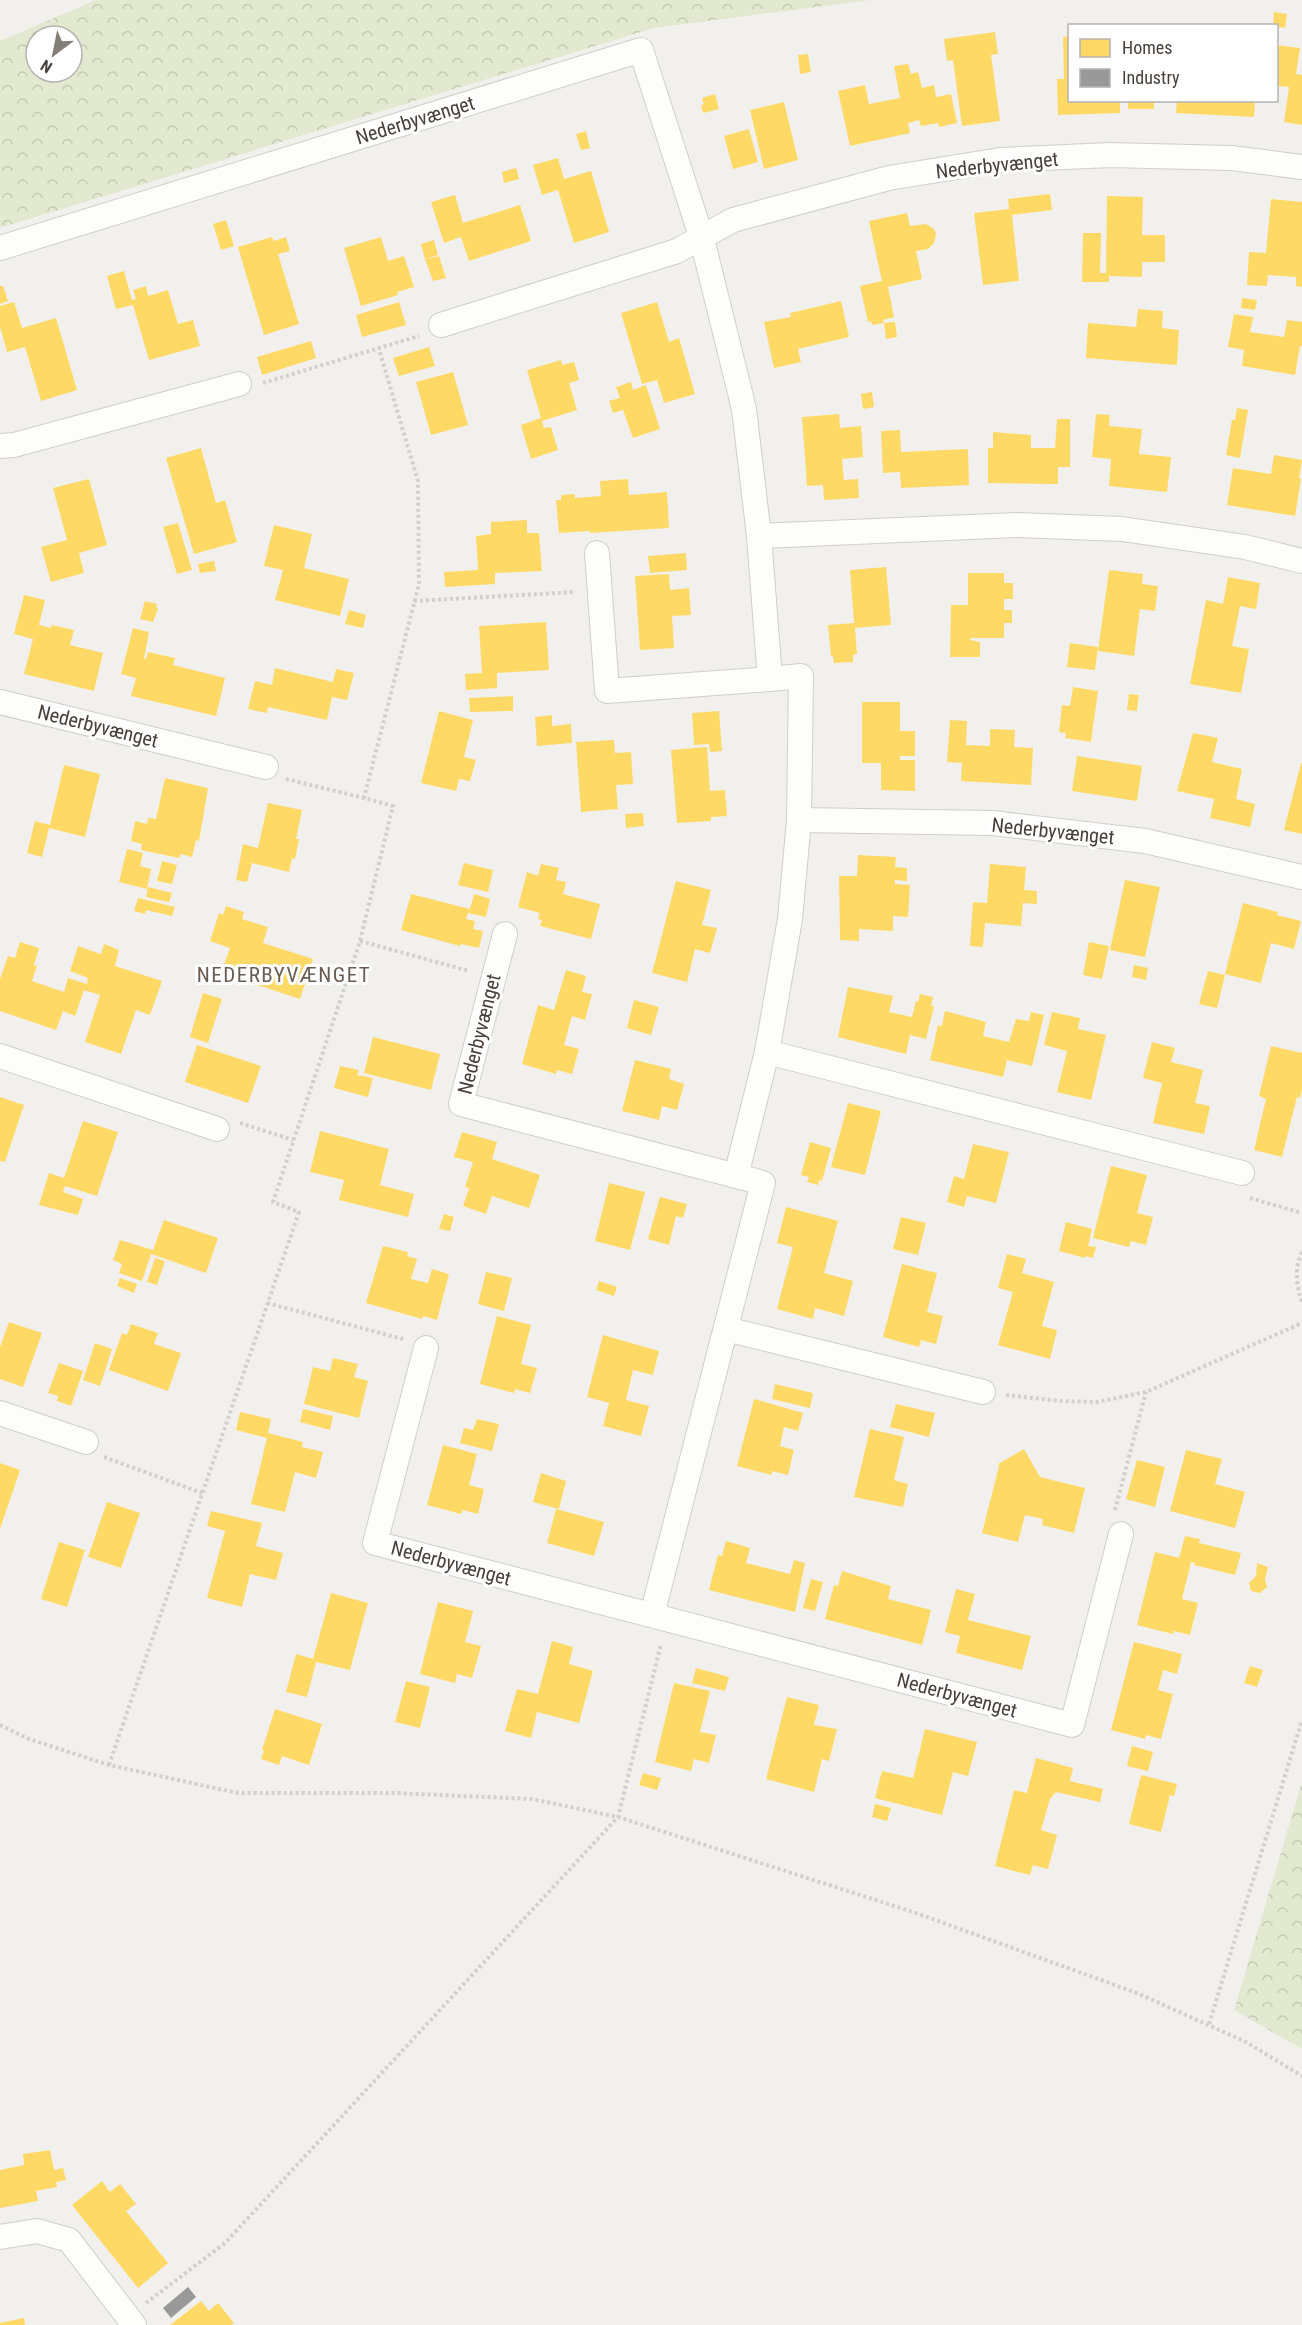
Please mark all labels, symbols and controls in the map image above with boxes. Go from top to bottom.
north arrow [24,24,84,84]
legend [1068,24,1278,102]
text: Homes [1122,37,1172,58]
text: N [37,56,56,77]
text: Industry [1122,67,1180,88]
street label: Nederbyvænget [353,90,477,149]
street label: Nederbyvænget [934,147,1060,183]
street label: Nederbyvænget [35,699,161,753]
street label: Nederbyvænget [990,813,1116,849]
district label: NEDERBYVÆNGET [197,963,371,987]
street label: Nederbyvænget [452,971,506,1097]
street label: Nederbyvænget [388,1535,514,1591]
street label: Nederbyvænget [894,1667,1020,1723]

